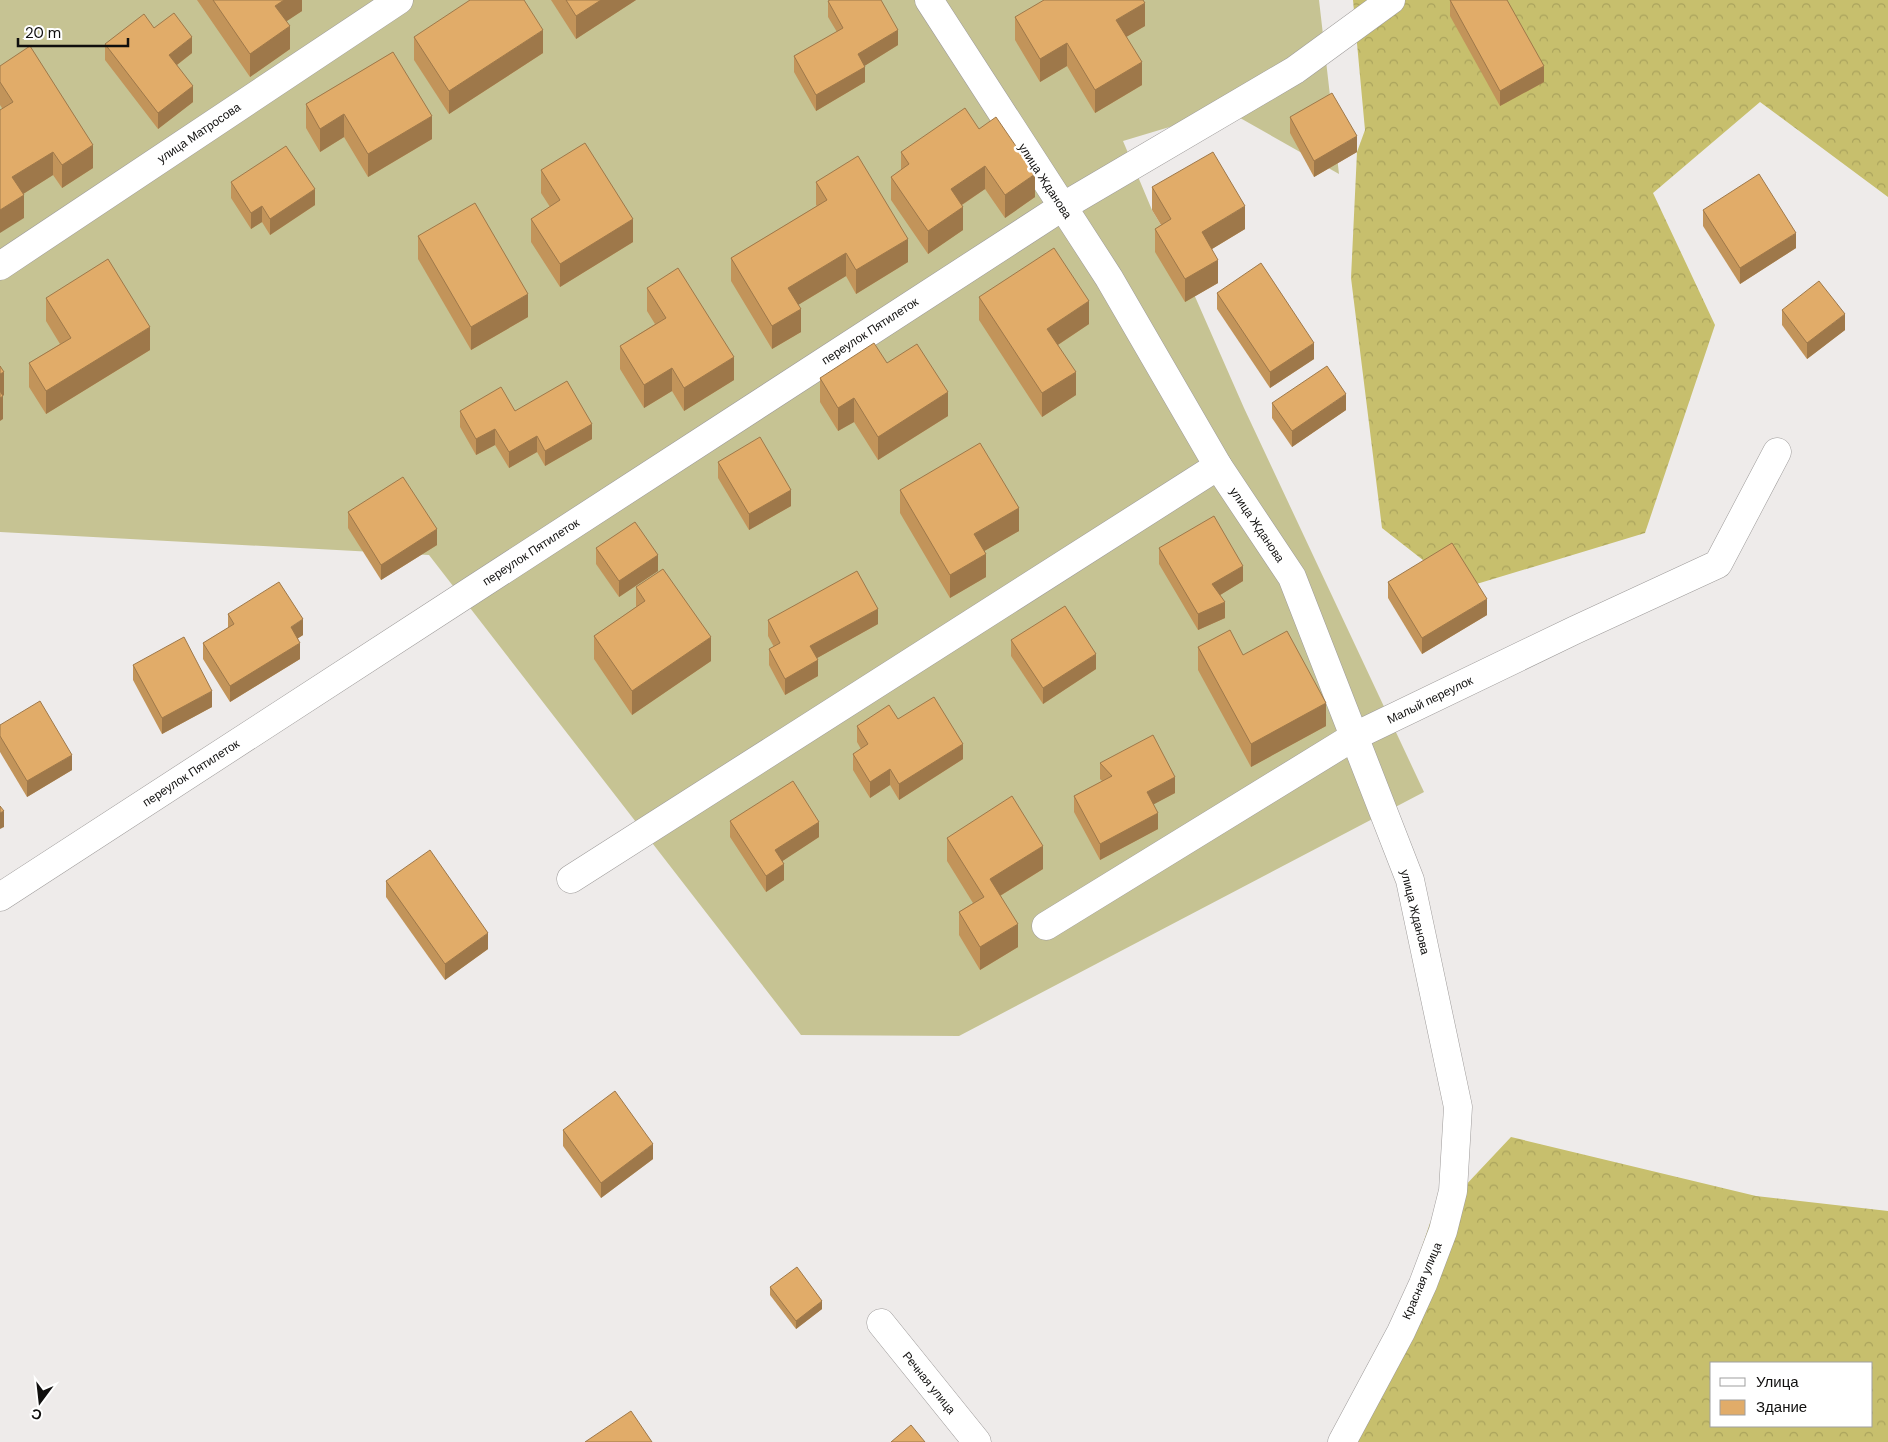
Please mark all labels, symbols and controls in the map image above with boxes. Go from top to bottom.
scale bar [18,15,128,47]
text: 20 m [25,23,61,43]
street label: улица Матросова [154,99,244,167]
street label: улица Жданова [1015,140,1076,222]
street label: переулок Пятилеток [819,293,922,368]
street label: улица Жданова [1226,484,1288,566]
street label: переулок Пятилеток [480,514,583,589]
street label: Малый переулок [1384,672,1476,728]
street label: переулок Пятилеток [140,735,243,810]
street label: улица Жданова [1397,868,1433,957]
street label: Красная улица [1399,1240,1446,1322]
street label: Речная улица [899,1348,959,1418]
legend [1710,1362,1873,1427]
text: Улица [1756,1372,1799,1392]
north arrow [15,1377,65,1427]
text: Здание [1756,1397,1807,1417]
text: С [29,1405,44,1425]

